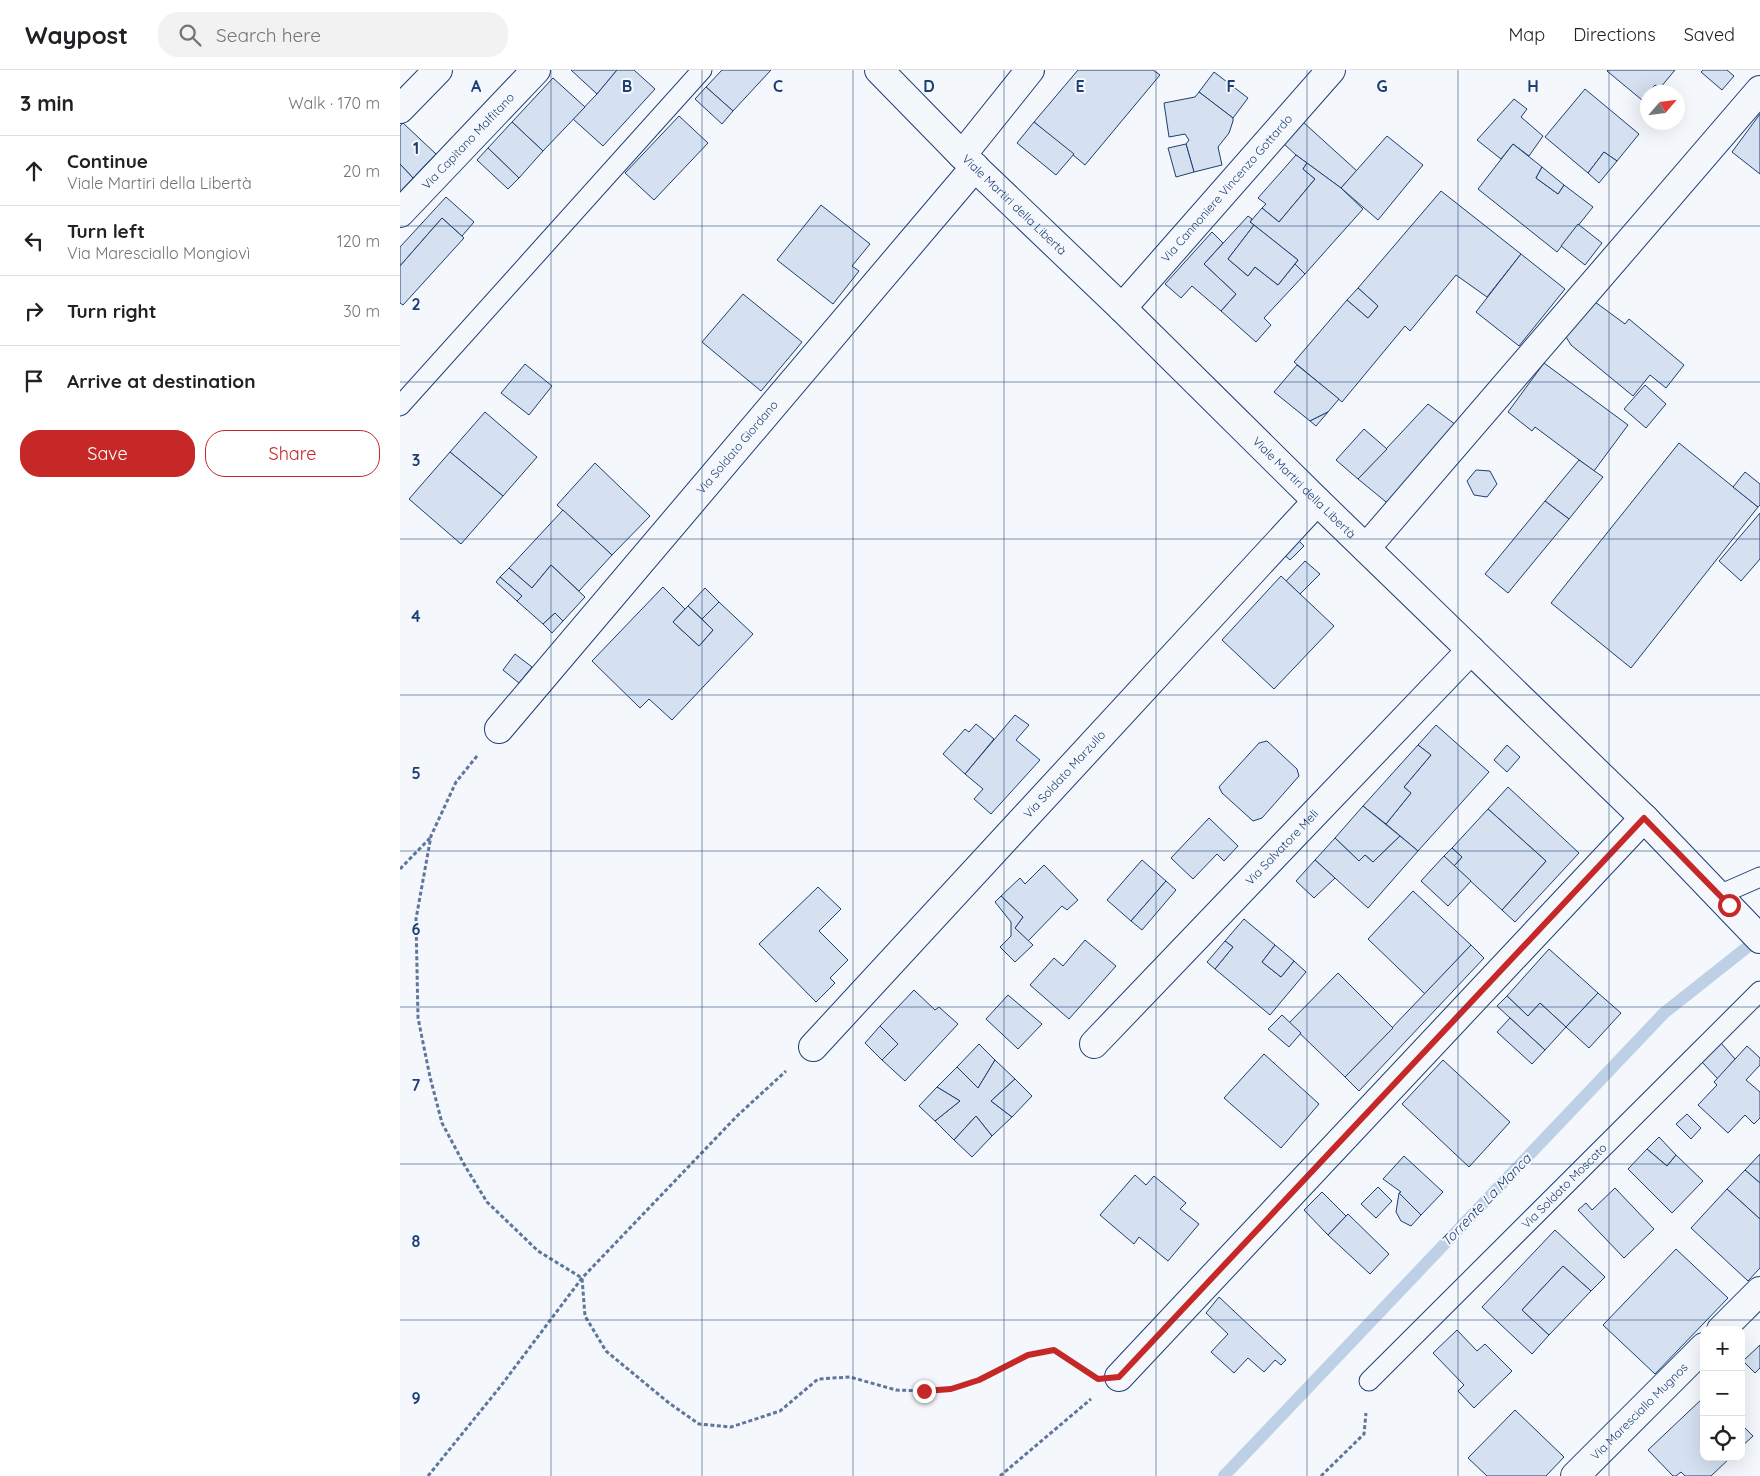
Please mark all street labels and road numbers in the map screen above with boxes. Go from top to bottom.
street label: Via Capitano Malfitano [419,90,517,192]
street label: Via Cannoniere Vincenzo Gottardo [1158,111,1295,265]
street label: Viale Martiri della Libertà [959,151,1070,258]
street label: Via Soldato Giordano [693,397,781,497]
street label: Viale Martiri della Libertà [1250,433,1359,541]
street label: Via Soldato Marzullo [1020,727,1108,821]
street label: Via Salvatore Meli [1242,806,1321,888]
street label: Via Soldato Moscato [1518,1140,1610,1231]
street label: Via Maresciallo Mugnos [1587,1359,1691,1463]

